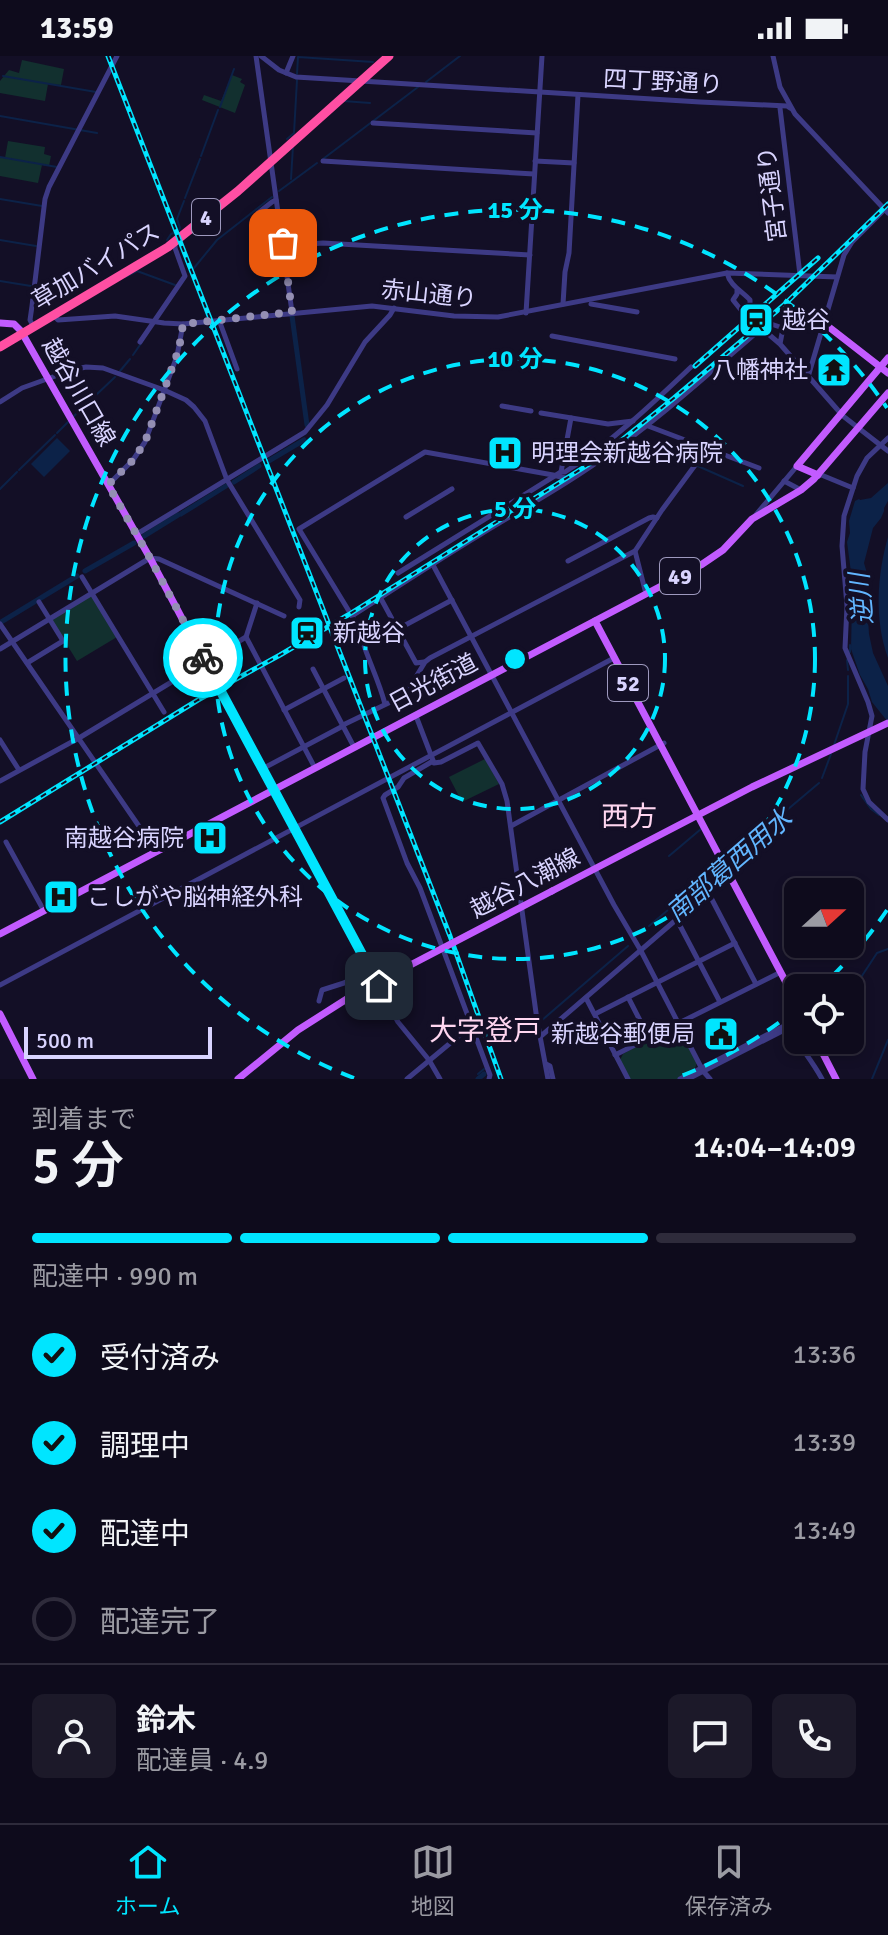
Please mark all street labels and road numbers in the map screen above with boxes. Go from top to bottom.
street label: 四丁野通り [602,64,724,100]
street label: 宮子通り [751,145,793,243]
road number: 4 [192,199,220,235]
street label: 草加バイパス [27,216,165,316]
street label: 赤山通り [380,274,478,314]
street label: 越谷川口線 [36,333,122,451]
road number: 49 [660,558,700,594]
street label: 日光街道 [384,647,482,719]
road number: 52 [608,665,648,701]
street label: 越谷八潮線 [465,842,585,924]

